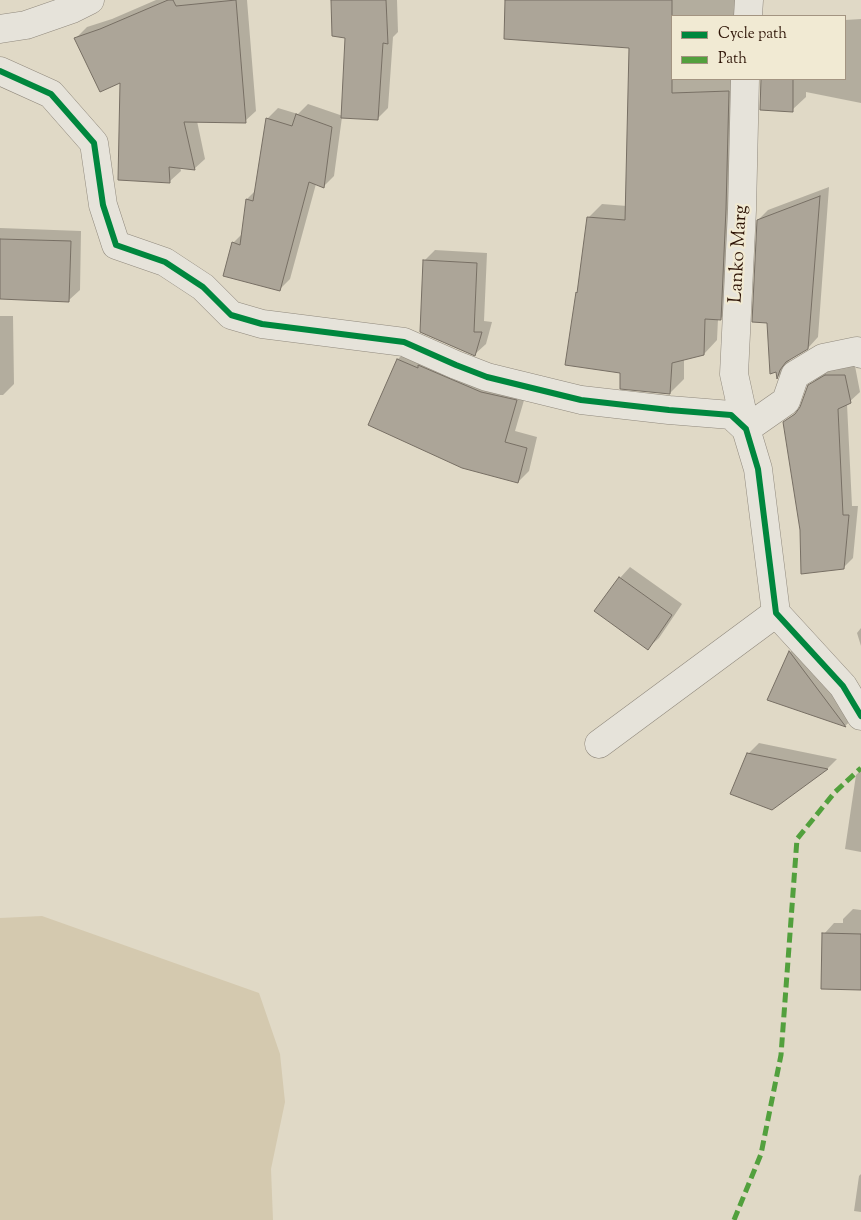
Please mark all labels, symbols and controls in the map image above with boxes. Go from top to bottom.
legend [671,15,846,80]
text: Cycle path [718,24,787,45]
text: Path [718,49,747,70]
street label: Lanko Marg [726,204,754,304]

